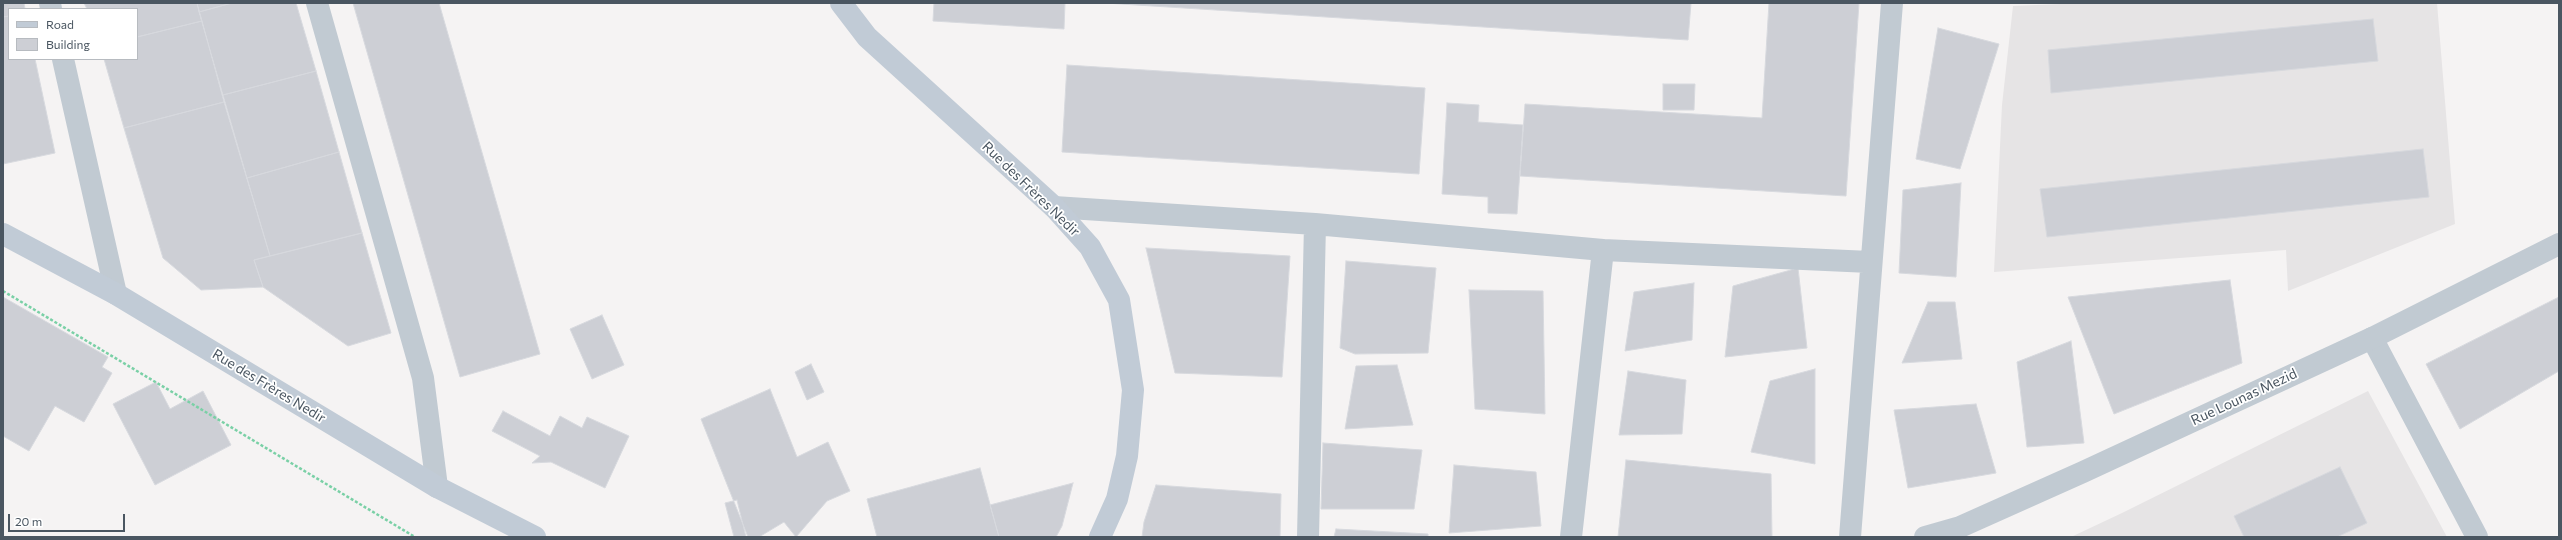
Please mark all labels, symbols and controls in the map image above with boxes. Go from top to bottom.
legend [8,8,138,60]
text: Road [46,17,74,31]
text: Building [46,37,90,51]
street label: Rue des Frères Nedir [979,138,1083,240]
street label: Rue des Frères Nedir [209,346,329,426]
street label: Rue Lounas Mezid [2188,365,2300,429]
scale bar [10,506,127,532]
text: 20 m [15,514,42,528]

